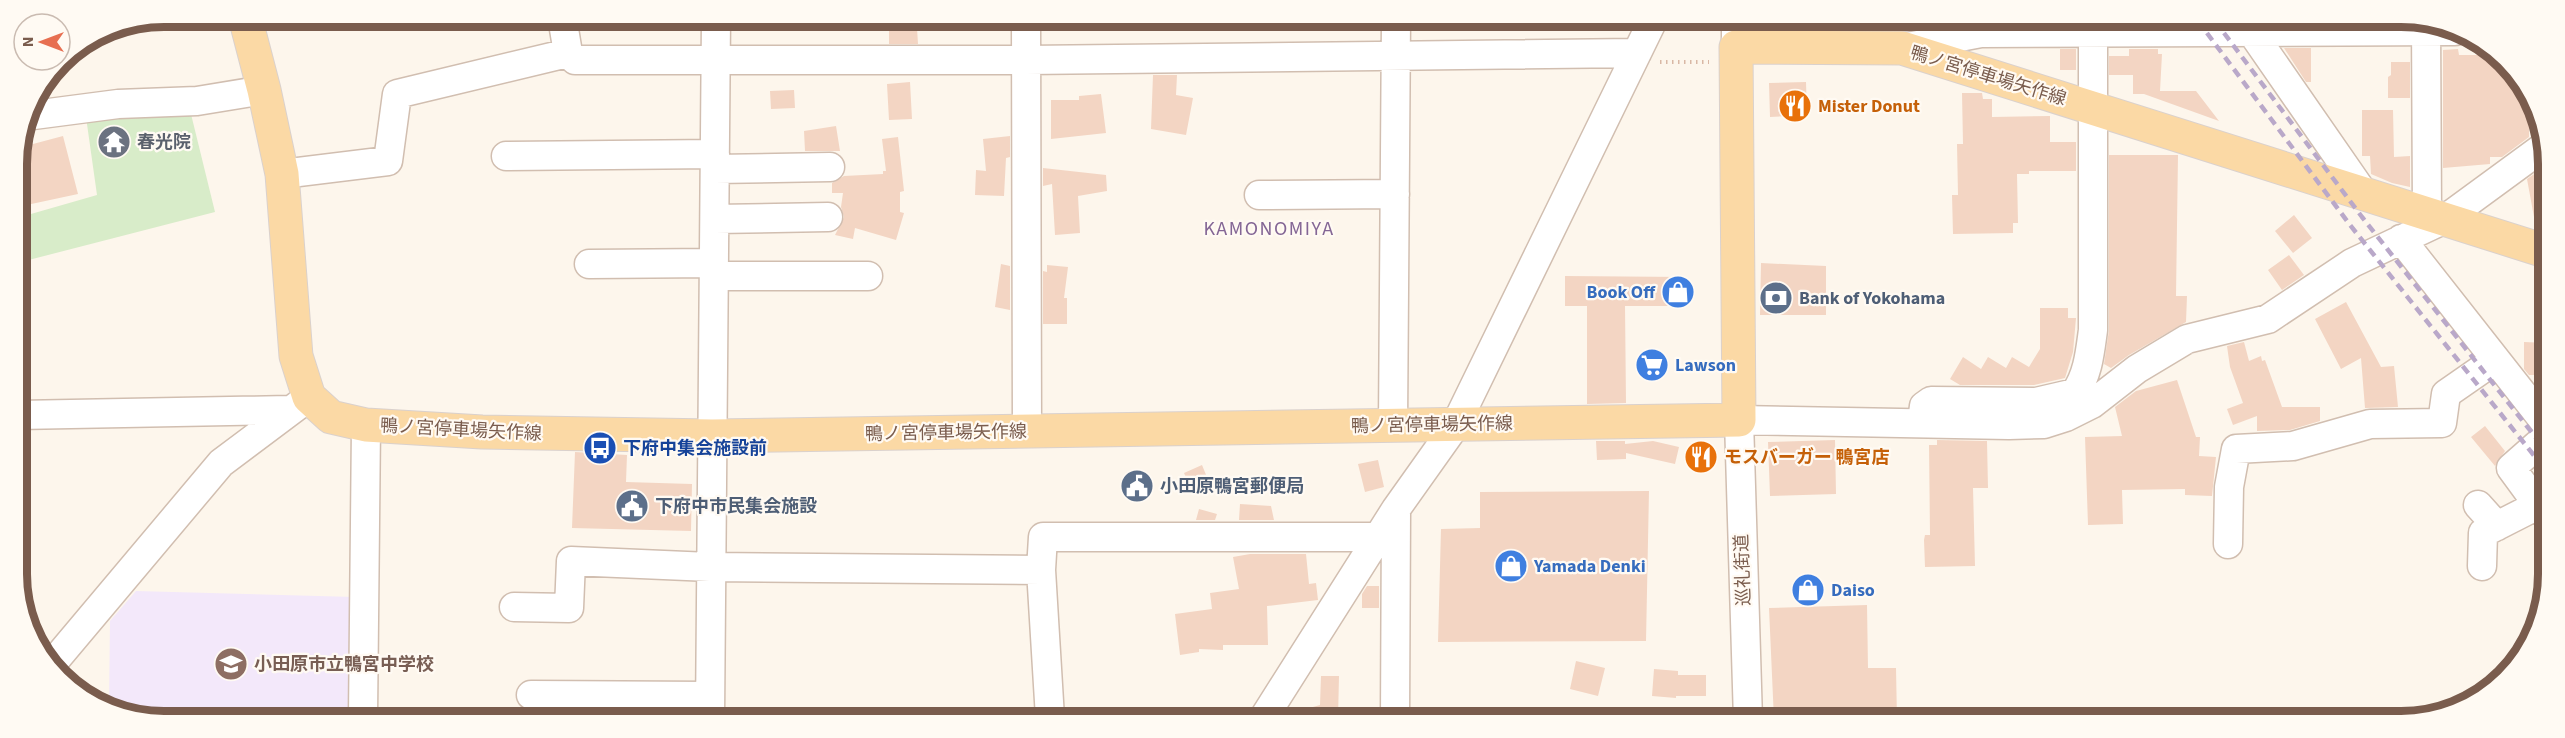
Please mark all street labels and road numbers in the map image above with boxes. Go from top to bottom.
street label: 鴨ノ宮停車場矢作線 [1907,40,2069,112]
street label: 鴨ノ宮停車場矢作線 [1351,411,1513,439]
street label: 鴨ノ宮停車場矢作線 [379,413,543,447]
street label: 鴨ノ宮停車場矢作線 [865,419,1027,447]
street label: 巡礼街道 [1729,534,1757,606]

